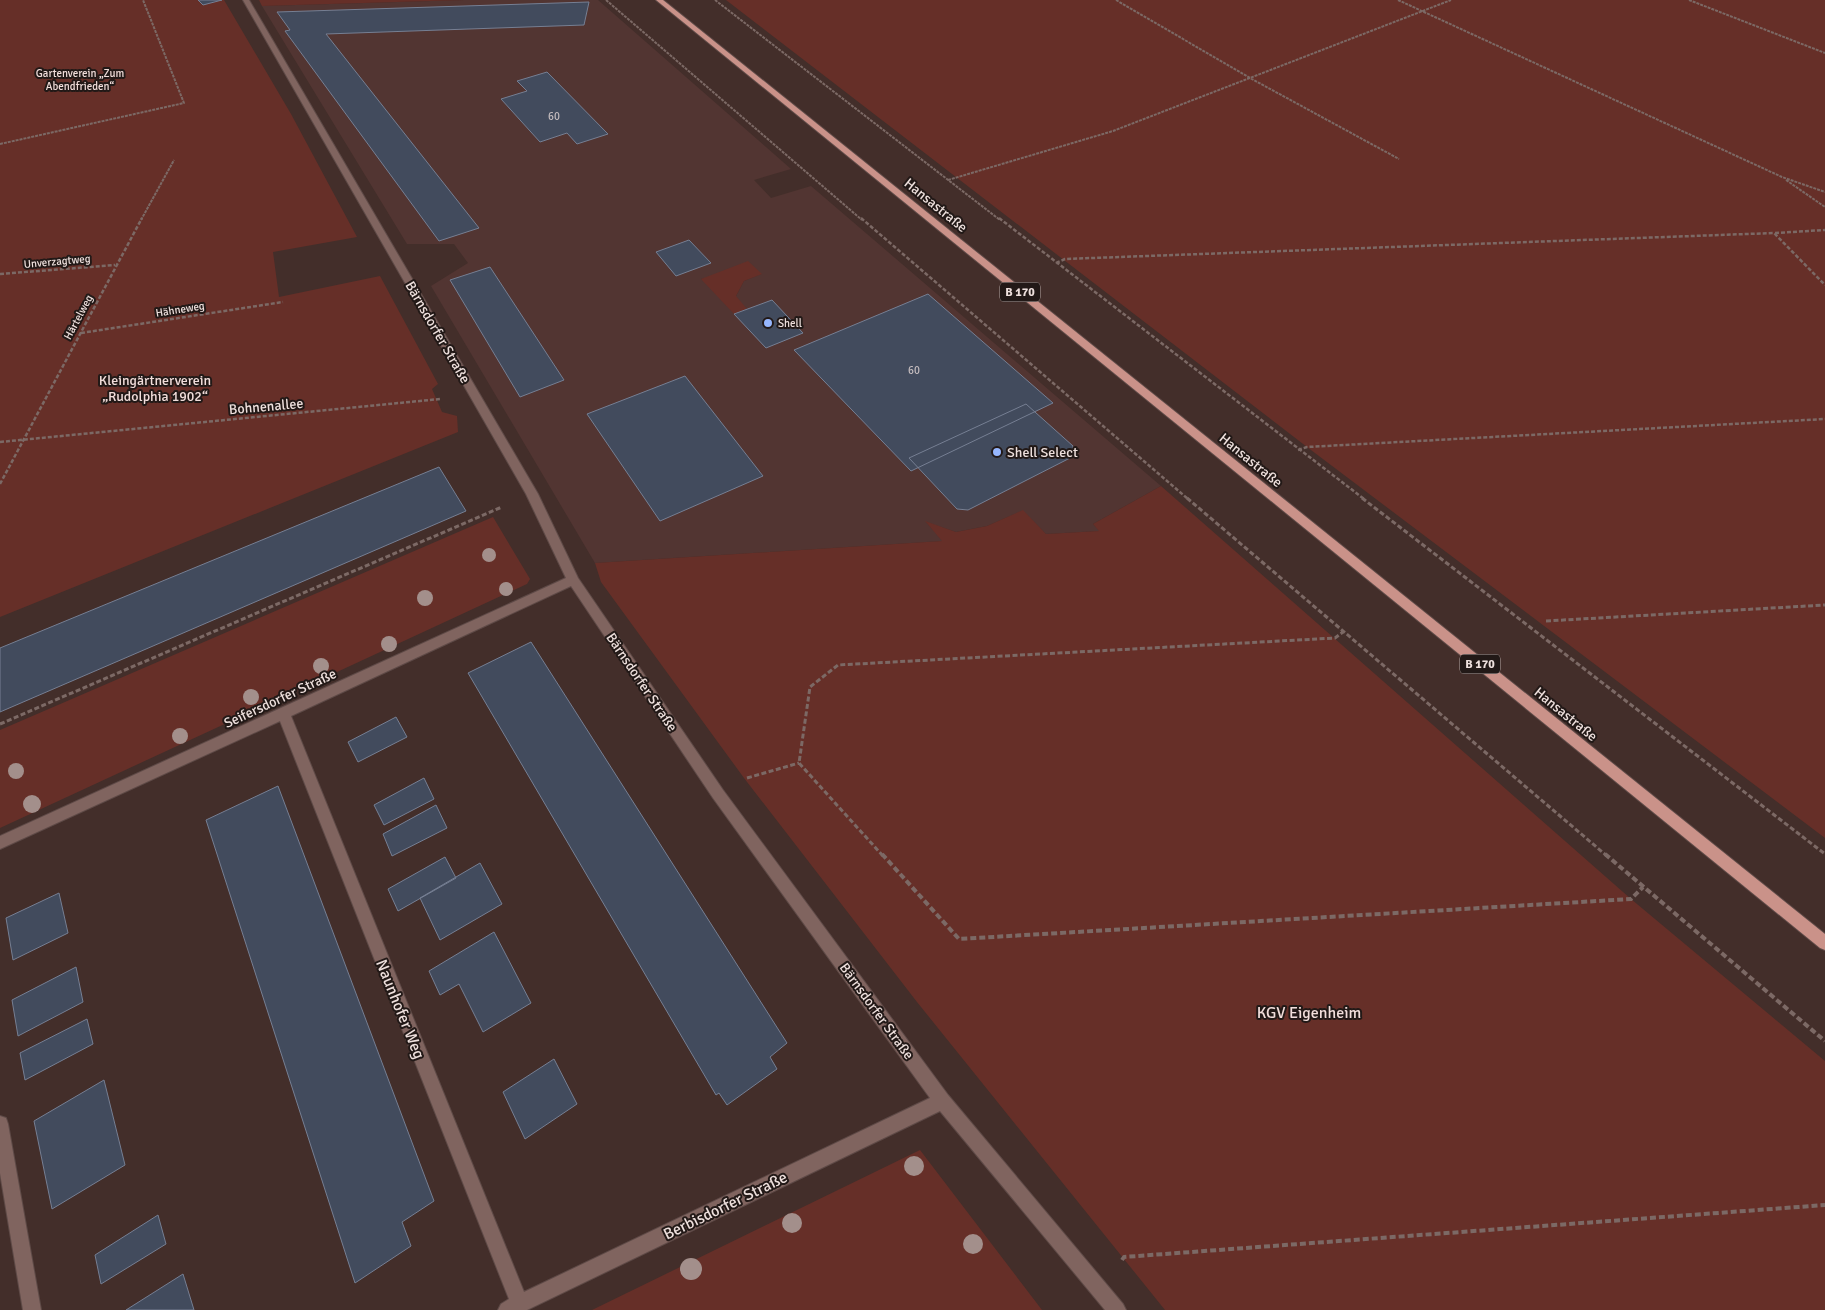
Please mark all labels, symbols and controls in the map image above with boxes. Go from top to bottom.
park label: Gartenverein „Zum Abendfrieden“ [36,67,124,93]
house number: 60 [548,110,560,123]
street label: Hansastraße [901,175,971,236]
street label: Unverzagtweg [23,252,91,271]
street label: Bärnsdorfer Straße [401,278,474,386]
road number: B 170 [1000,282,1040,302]
street label: Härtelweg [61,292,96,342]
street label: Hähneweg [155,299,206,320]
marker: Shell [762,317,774,329]
place label: Shell [778,317,802,330]
house number: 60 [908,364,920,377]
park label: Kleingärtnerverein „Rudolphia 1902“ [99,372,211,405]
street label: Bohnenallee [228,395,304,418]
street label: Hansastraße [1216,430,1286,491]
place label: Shell Select [1007,444,1078,461]
marker: Shell Select [991,446,1003,458]
street label: Bärnsdorfer Straße [602,630,681,735]
road number: B 170 [1460,654,1500,674]
street label: Seifersdorfer Straße [221,665,339,732]
street label: Hansastraße [1531,684,1601,745]
street label: Naunhofer Weg [371,957,429,1062]
street label: Bärnsdorfer Straße [836,960,917,1063]
park label: KGV Eigenheim [1257,1003,1361,1023]
street label: Berbisdorfer Straße [660,1167,791,1245]

